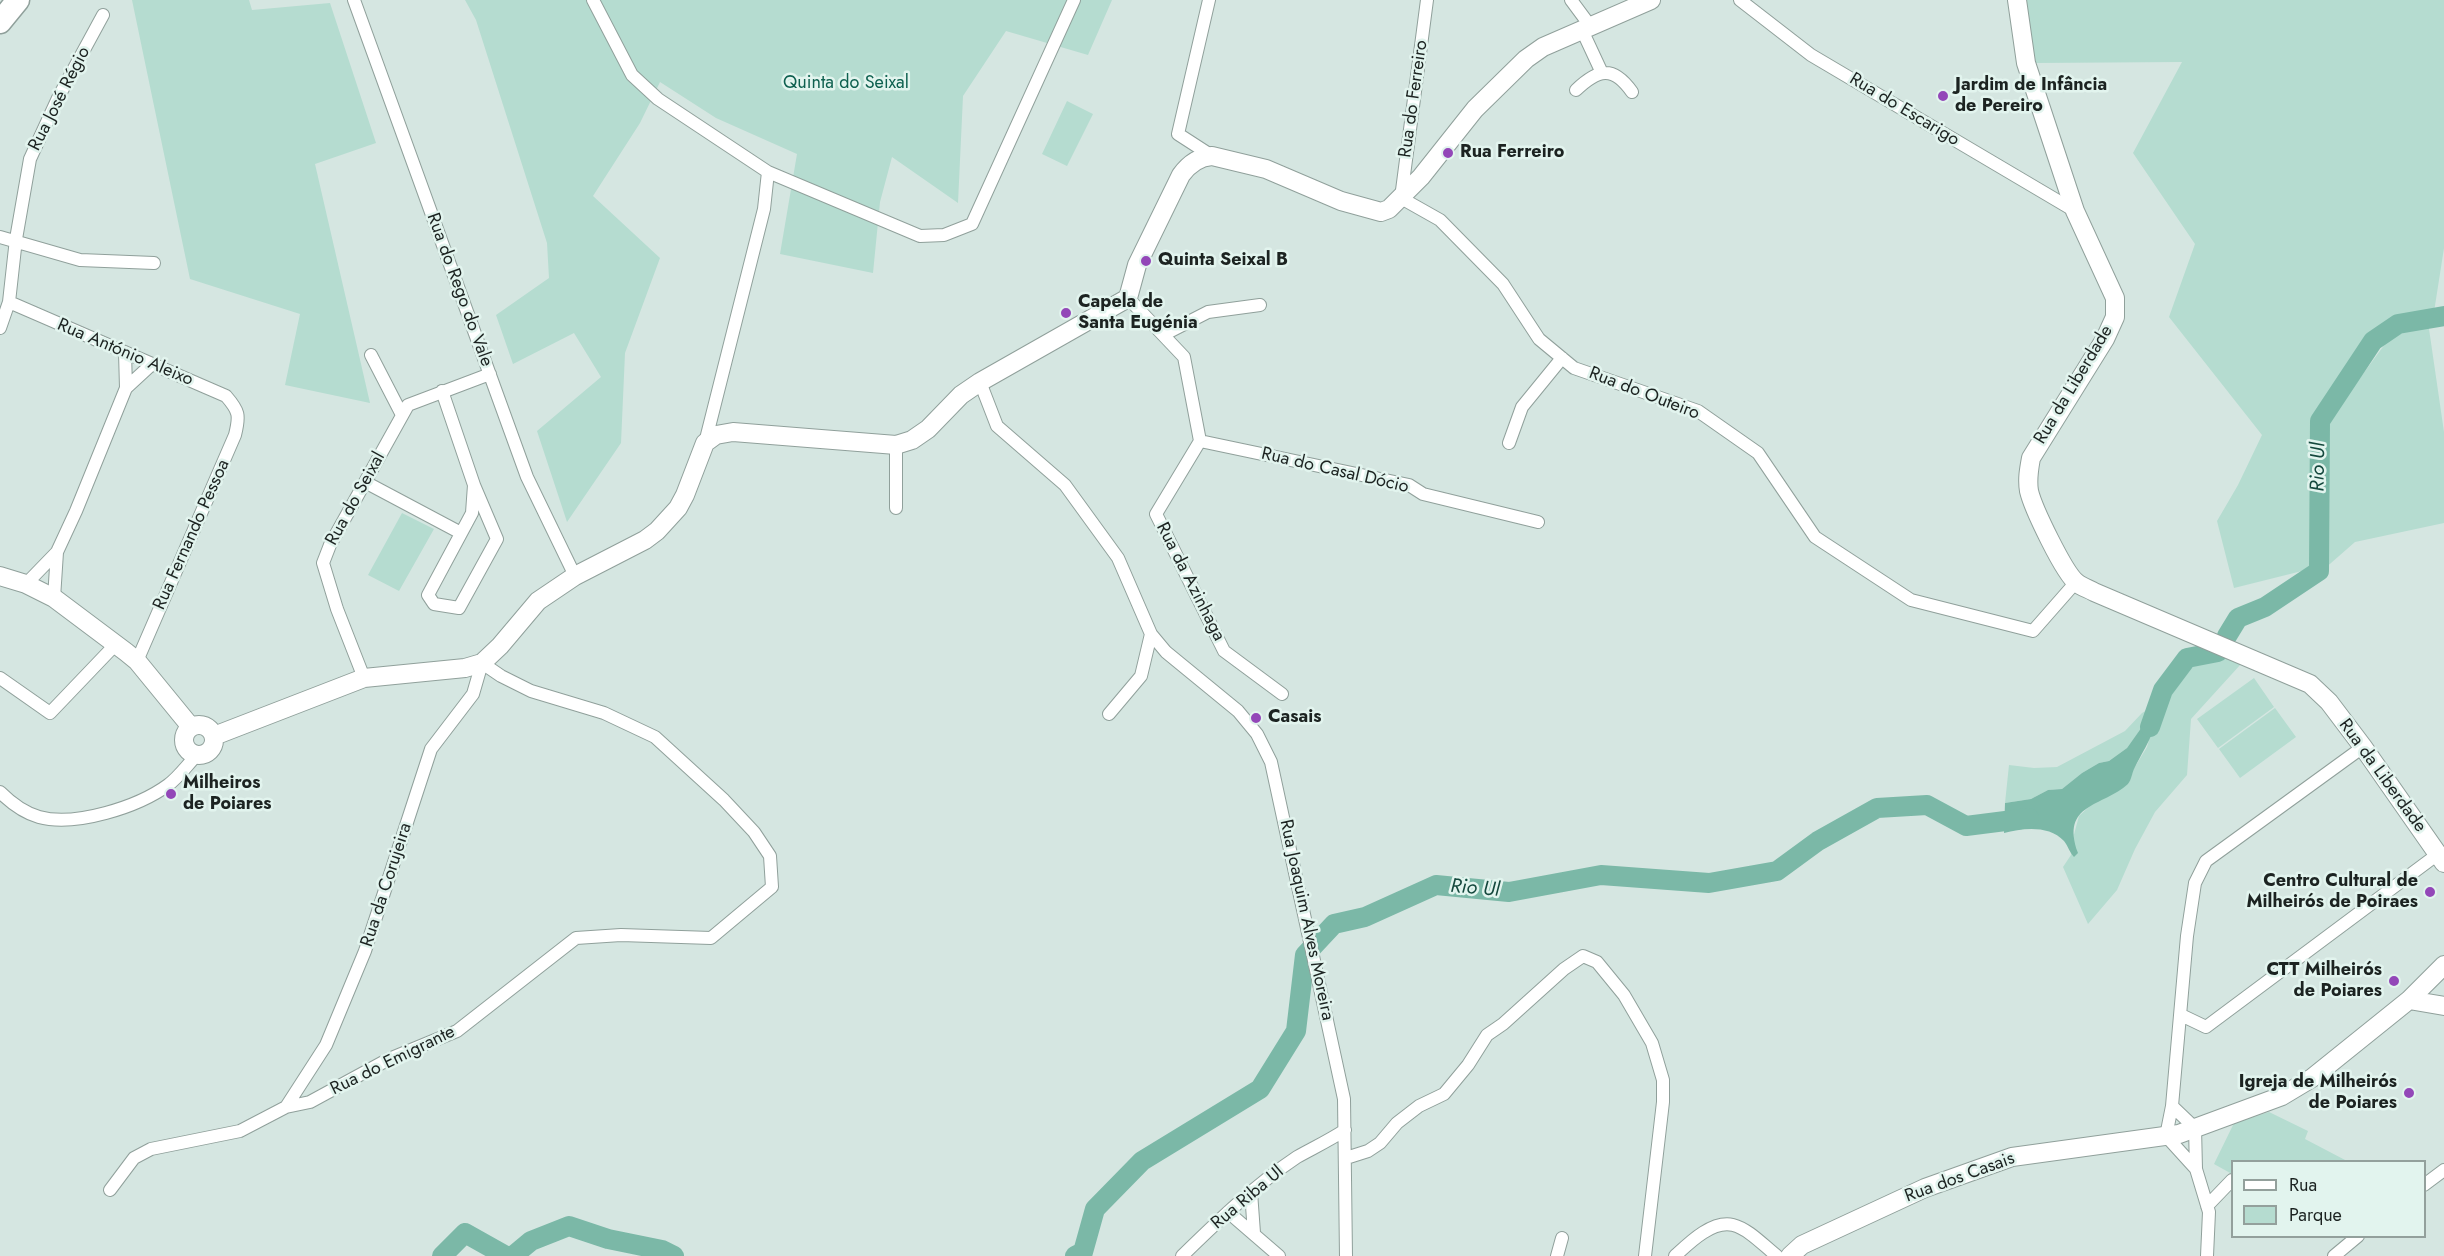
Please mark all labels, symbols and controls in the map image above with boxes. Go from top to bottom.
street label: Rua do Ferreiro [1395,39,1433,159]
street label: Rua José Régio [25,43,95,155]
street label: Rua do Escarigo [1845,69,1963,151]
park label: Quinta do Seixal [783,73,909,95]
place label: Jardim de Infância de Pereiro [1955,75,2107,118]
marker: Jardim de Infância de Pereiro [1936,89,1950,103]
place label: Rua Ferreiro [1460,142,1564,164]
marker: Rua Ferreiro [1441,146,1455,160]
street label: Rua do Rego do Vale [421,210,497,370]
place label: Quinta Seixal B [1158,250,1288,272]
marker: Quinta Seixal B [1139,254,1153,268]
place label: Capela de Santa Eugénia [1078,292,1198,334]
marker: Capela de Santa Eugénia [1059,306,1073,320]
street label: Rua António Aleixo [54,315,196,391]
street label: Rua da Liberdade [2030,322,2118,448]
street label: Rua do Outeiro [1586,363,1702,425]
water label: Rio Ul [2307,442,2331,492]
street label: Rua do Casal Dócio [1259,444,1411,498]
street label: Rua do Seixal [322,449,390,549]
street label: Rua Fernando Pessoa [149,457,235,613]
street label: Rua da Azinhaga [1151,519,1229,645]
place label: Casais [1268,707,1321,729]
marker: Casais [1249,711,1263,725]
street label: Rua da Liberdade [2334,715,2430,837]
place label: Milheiros de Poiares [183,773,271,816]
marker: Milheiros de Poiares [164,787,178,801]
street label: Rua Joaquim Alves Moreira [1274,818,1338,1022]
street label: Rua da Corujeira [357,820,417,950]
place label: Centro Cultural de Milheirós de Poiraes [2247,871,2418,914]
water label: Rio Ul [1449,875,1501,903]
marker: Centro Cultural de Milheirós de Poiraes [2423,885,2437,899]
place label: CTT Milheirós de Poiares [2266,960,2382,1002]
marker: CTT Milheirós de Poiares [2387,974,2401,988]
street label: Rua do Emigrante [327,1022,459,1100]
place label: Igreja de Milheirós de Poiares [2239,1072,2397,1114]
marker: Igreja de Milheirós de Poiares [2402,1086,2416,1100]
street label: Rua dos Casais [1902,1148,2018,1208]
legend [2231,1160,2426,1238]
street label: Rua Riba Ul [1207,1161,1289,1235]
text: Rua [2289,1172,2317,1198]
text: Parque [2289,1202,2342,1228]

